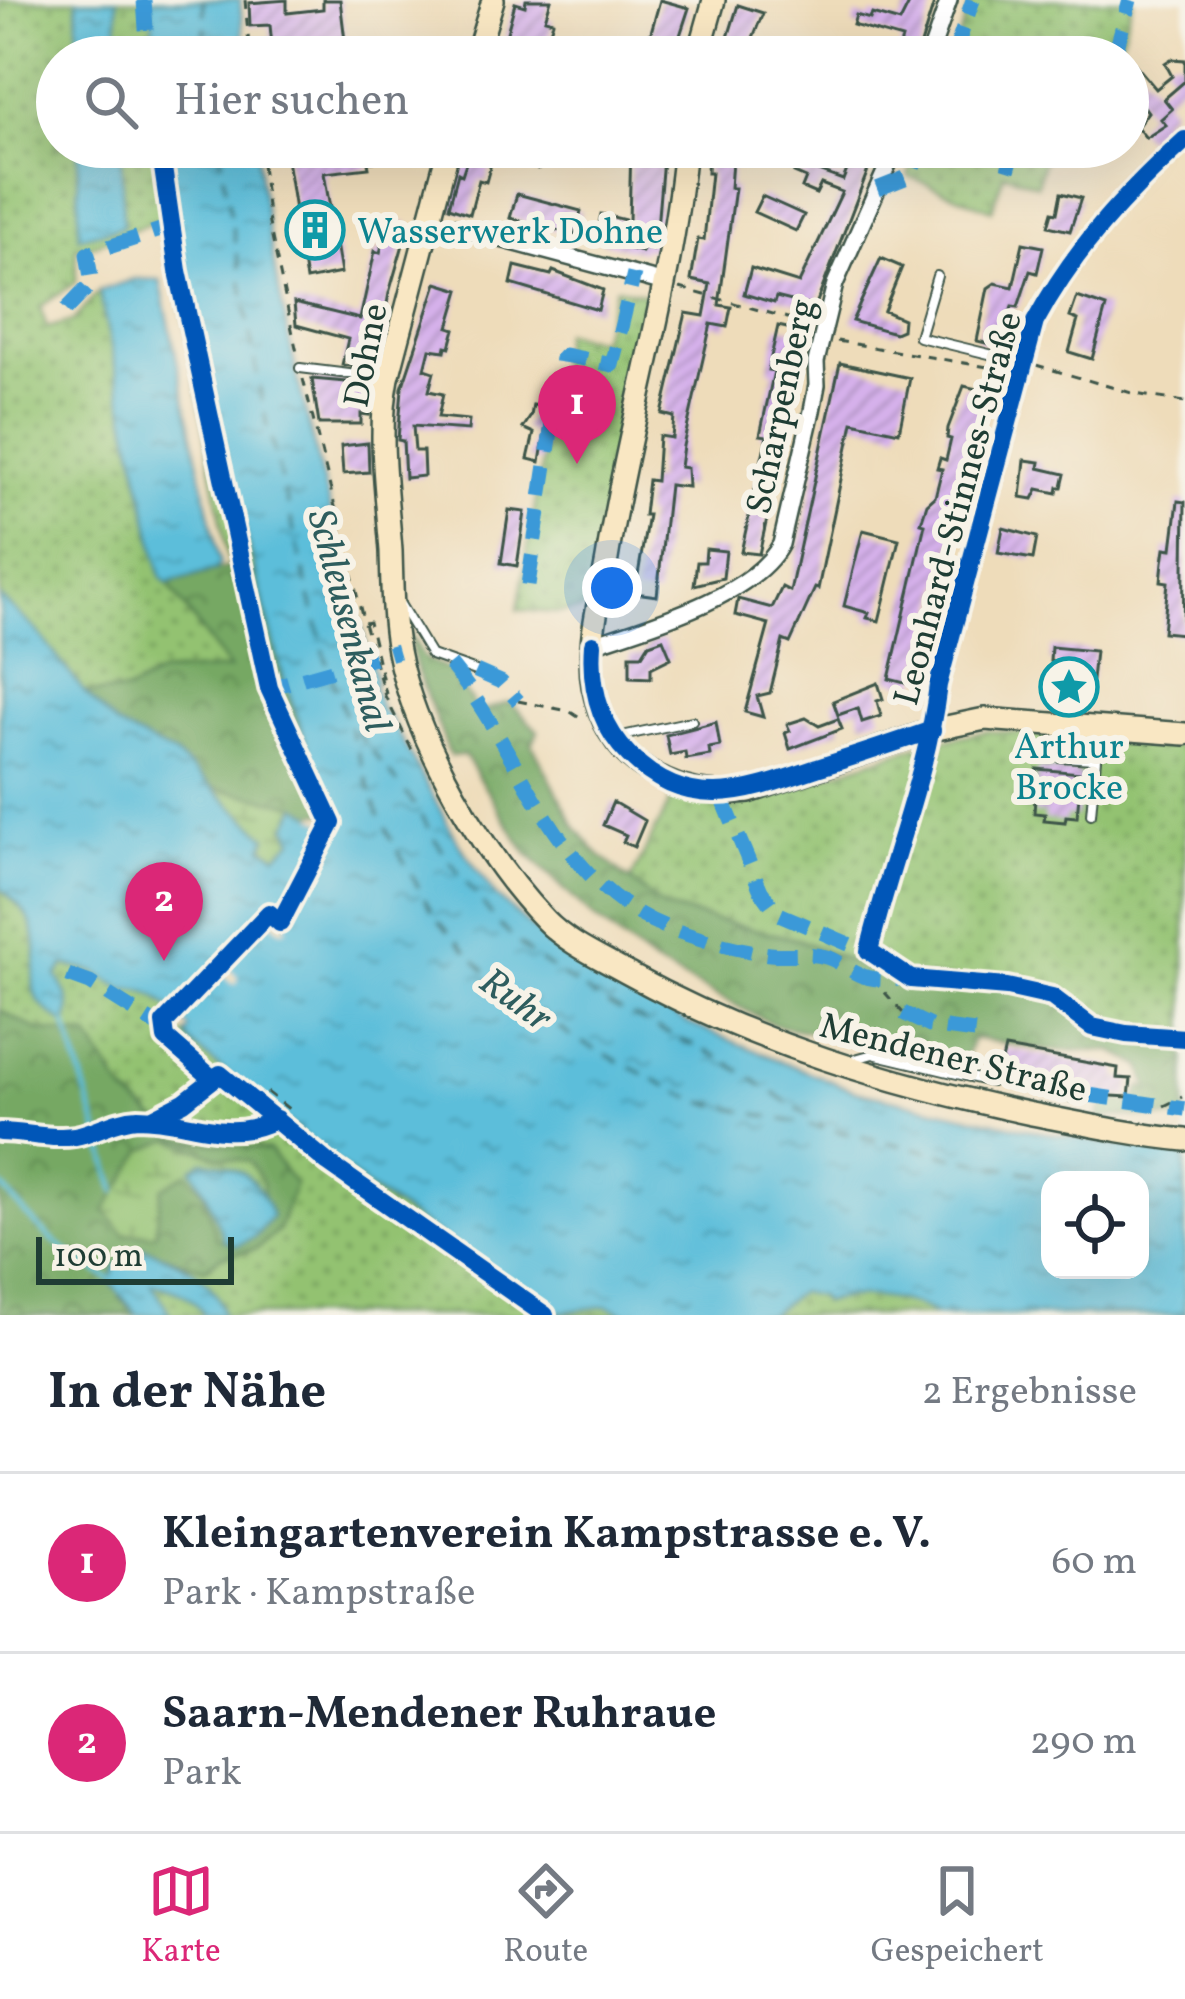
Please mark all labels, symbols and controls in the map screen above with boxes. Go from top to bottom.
search box [36,36,1149,168]
icon: search [78,69,144,135]
text: Hier suchen [174,71,409,134]
building icon: Wasserwerk Dohne [284,199,346,261]
place label: Wasserwerk Dohne [357,209,663,259]
street label: Scharpenberg [736,295,830,519]
street label: Dohne [333,299,402,412]
street label: Leonhard-Stinnes-Straße [883,307,1037,711]
pin: 1 [538,365,616,464]
water label: Schleusenkanal [292,504,403,738]
your location [582,558,642,618]
place icon: Arthur Brocke [1038,656,1100,718]
place label: Arthur Brocke [1014,724,1124,815]
pin: 2 [125,862,203,961]
water label: Ruhr [467,956,562,1046]
street label: Mendener Straße [814,1003,1092,1117]
map controls [1041,1171,1149,1279]
button: locate [1041,1171,1149,1279]
scale bar [36,1231,234,1284]
text: 100 m [54,1235,143,1281]
text: In der Nähe [48,1358,326,1429]
text: 2 Ergebnisse [922,1366,1137,1420]
text: Kleingartenverein Kampstrasse e. V. [162,1504,931,1567]
text: 1 [79,1536,95,1590]
text: 60 m [1052,1536,1137,1590]
text: Park · Kampstraße [162,1567,476,1621]
text: Saarn-Mendener Ruhraue [162,1684,716,1747]
text: 2 [77,1716,97,1770]
text: 290 m [1030,1716,1137,1770]
text: Park [162,1747,242,1801]
tab: Karte [141,1858,221,1976]
tab: Route [503,1858,588,1976]
tab: Gespeichert [871,1858,1044,1976]

